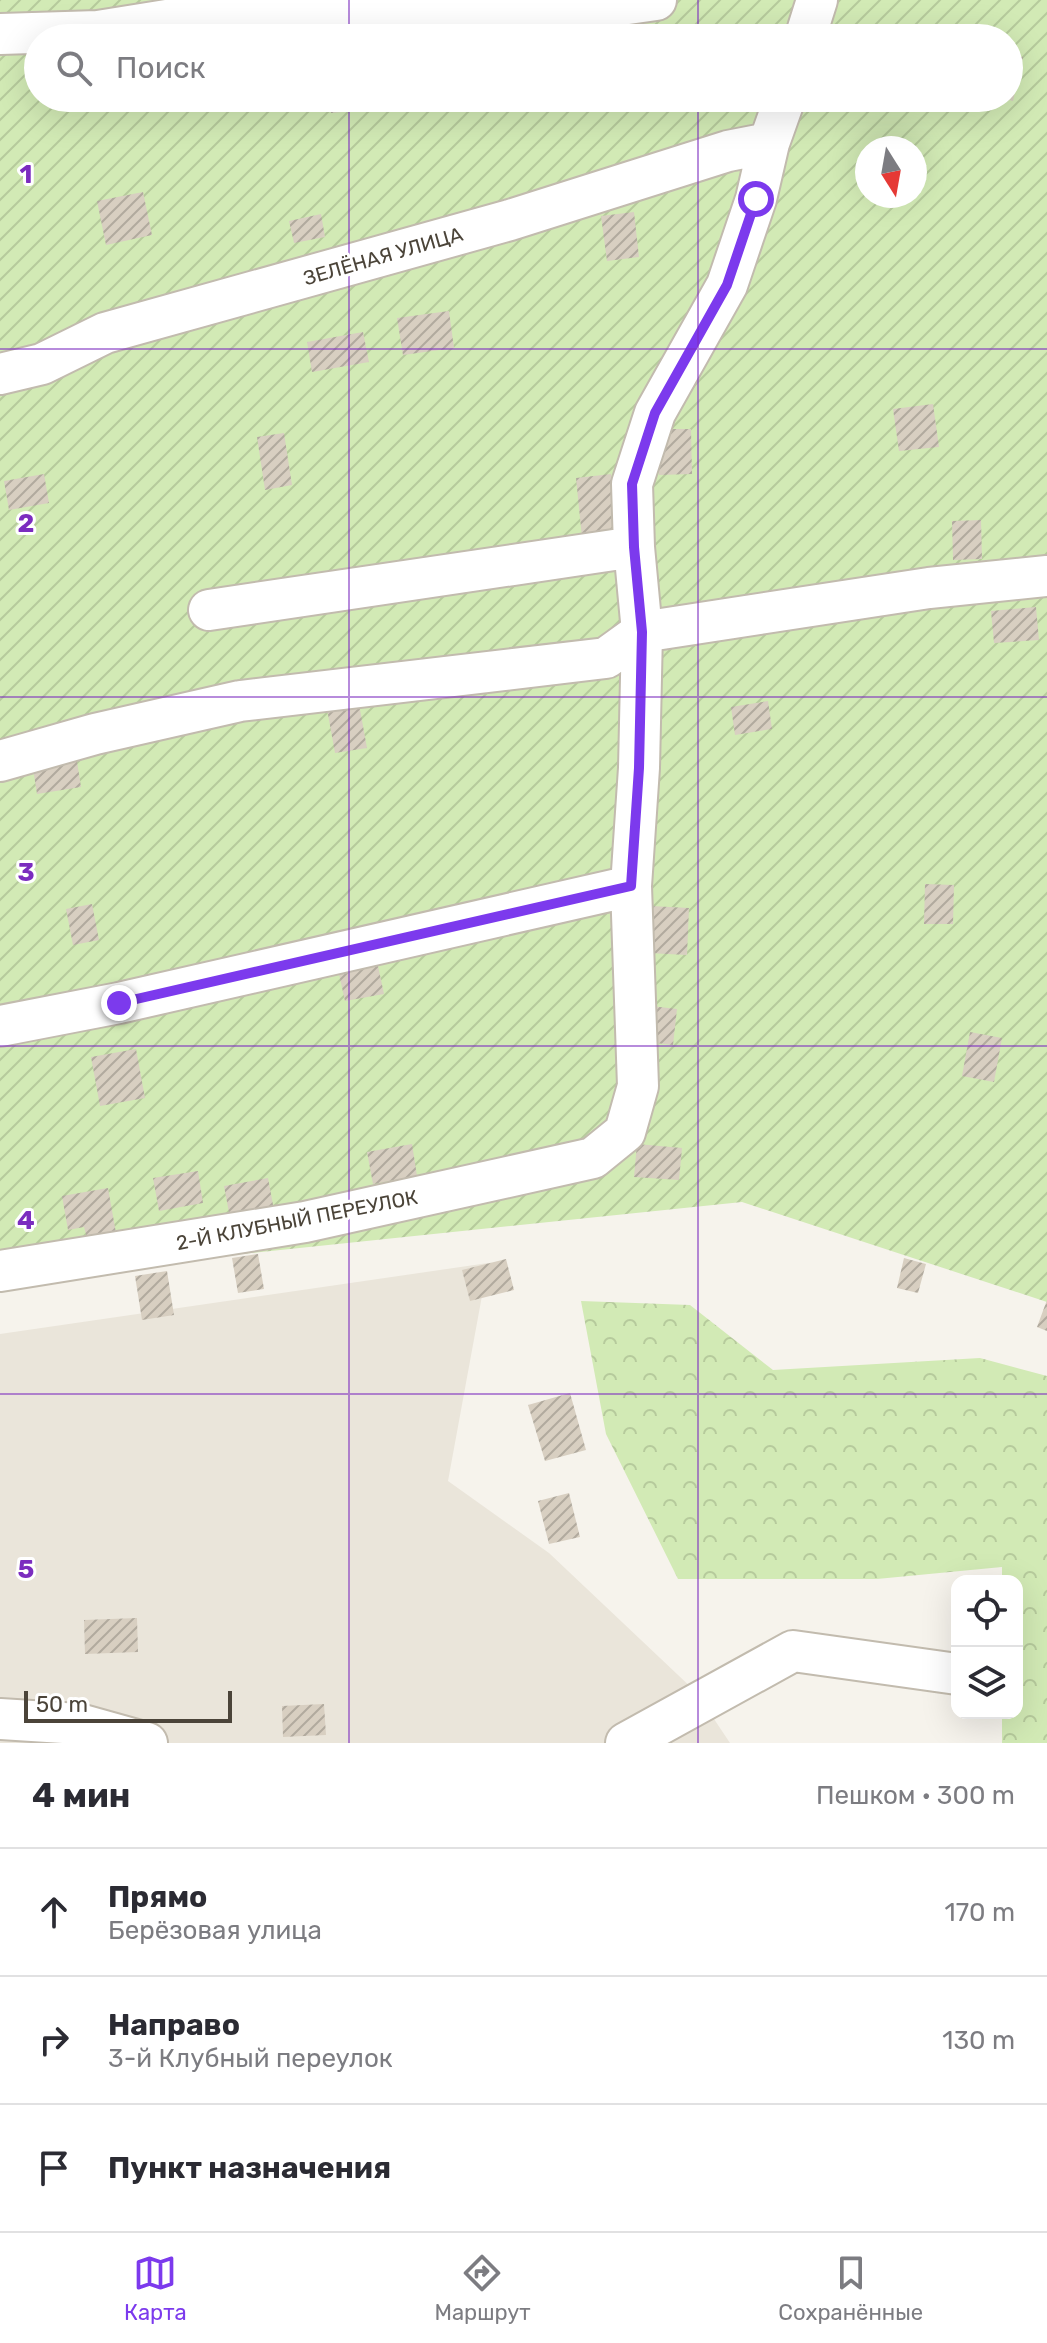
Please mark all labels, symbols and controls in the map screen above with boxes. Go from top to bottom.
search box [24,24,1023,112]
icon: search [52,46,96,90]
text: Поиск [116,50,206,86]
north arrow [855,136,927,208]
text: 1 [20,159,32,190]
route start [738,181,774,217]
street label: ЗЕЛЁНАЯ УЛИЦА [301,222,465,290]
text: 2 [18,508,34,539]
text: 3 [17,857,35,888]
route end [101,985,137,1021]
street label: 2-Й КЛУБНЫЙ ПЕРЕУЛОК [174,1185,420,1255]
text: 4 [17,1205,35,1236]
text: 5 [18,1554,34,1585]
map controls [951,1575,1023,1719]
button: locate [951,1575,1023,1647]
button: layers [951,1647,1023,1719]
scale bar [24,1687,232,1723]
text: 50 m [36,1691,88,1718]
text: 4 мин [32,1775,130,1816]
text: Пешком · 300 m [816,1780,1015,1811]
text: Прямо [108,1879,207,1915]
icon: ahead [32,1890,76,1934]
text: 170 m [945,1897,1015,1928]
text: Берёзовая улица [108,1915,322,1946]
text: Направо [108,2007,240,2043]
icon: right [32,2018,76,2062]
text: 130 m [942,2025,1015,2056]
text: 3-й Клубный переулок [108,2043,393,2074]
icon: arrive [32,2146,76,2190]
text: Пункт назначения [108,2150,391,2186]
tab: Карта [124,2251,187,2326]
tab: Маршрут [434,2251,530,2326]
tab: Сохранённые [778,2251,923,2326]

